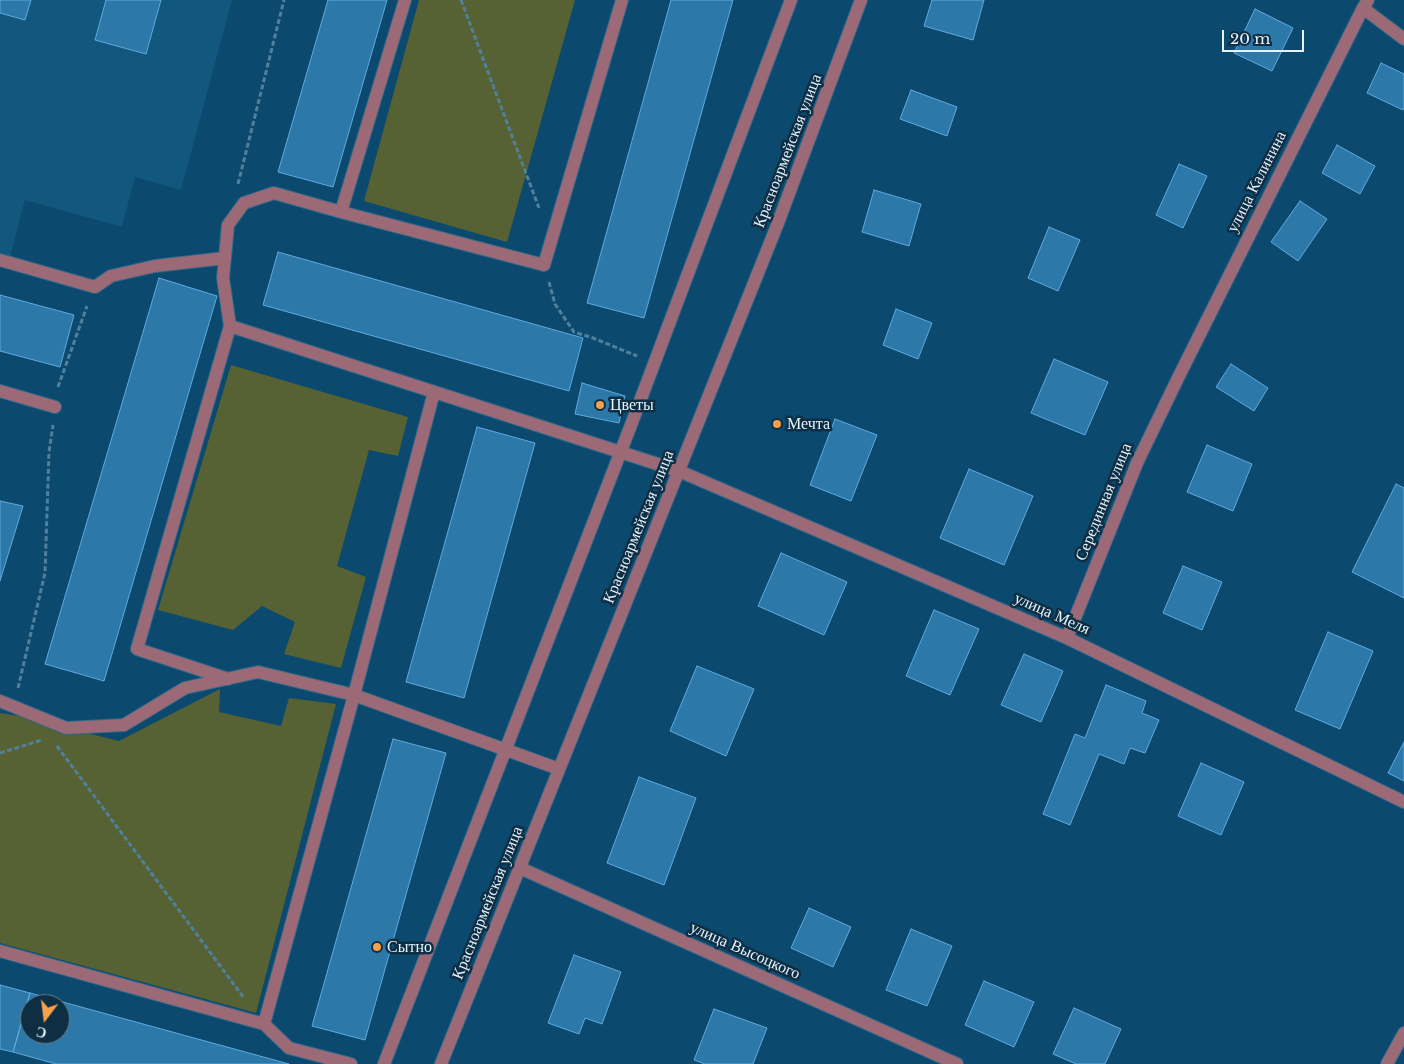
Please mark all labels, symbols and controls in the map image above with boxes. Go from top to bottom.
scale bar [1224,20,1306,52]
text: 20 m [1230,29,1270,48]
street label: Красноармейская улица [750,71,826,231]
street label: улица Калинина [1223,128,1291,236]
place label: Цветы [610,395,654,415]
marker: Цветы [594,399,606,411]
place label: Мечта [787,414,830,434]
marker: Мечта [771,418,783,430]
street label: Серединная улица [1072,440,1136,564]
street label: Красноармейская улица [600,448,678,606]
street label: улица Меля [1011,589,1093,639]
street label: Красноармейская улица [449,824,527,982]
street label: улица Высоцкого [687,918,803,984]
place label: Сытно [387,937,432,957]
marker: Сытно [371,941,383,953]
north arrow [20,994,70,1044]
text: С [34,1023,49,1043]

